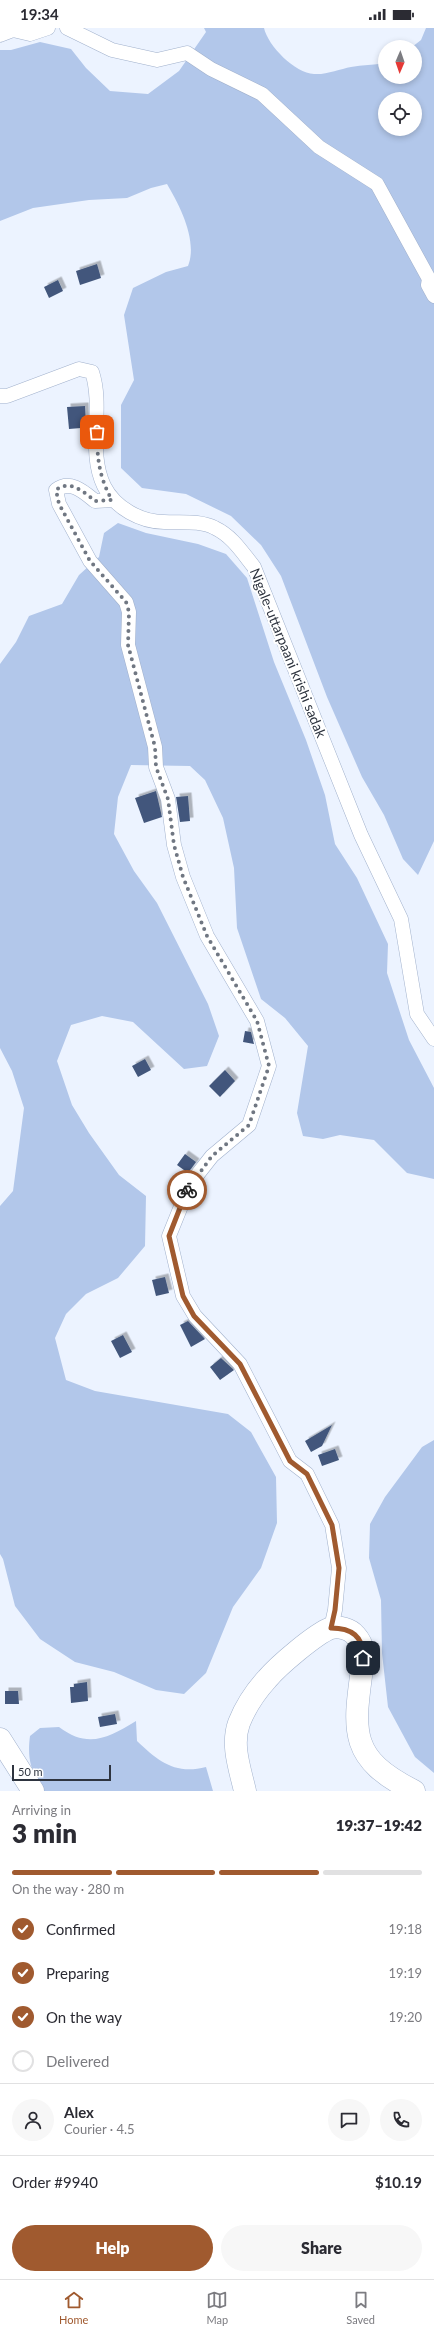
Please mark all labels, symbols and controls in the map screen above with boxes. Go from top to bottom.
text: 19:34 [20,5,59,23]
north arrow [378,40,422,84]
map controls [378,40,422,136]
button: locate [378,92,422,136]
pin [80,415,114,449]
icon: bag [86,421,108,443]
street label: Nigale-uttarpaani krishi sadak [247,566,331,741]
courier [167,1170,207,1210]
icon: bike [176,1179,198,1201]
pin [346,1641,380,1675]
icon: home [352,1647,374,1669]
scale bar [12,1763,111,1782]
text: 50 m [18,1765,43,1778]
text: Arriving in [12,1802,71,1818]
text: 19:37–19:42 [336,1816,422,1834]
text: 3 min [12,1817,77,1849]
text: On the way · 280 m [12,1881,124,1897]
icon: check [12,1918,34,1940]
text: Confirmed [46,1920,115,1938]
text: 19:18 [389,1921,422,1937]
icon: check [12,1962,34,1984]
text: Preparing [46,1964,109,1982]
text: 19:19 [389,1965,422,1981]
icon: check [12,2006,34,2028]
text: On the way [46,2008,122,2026]
text: 19:20 [389,2009,422,2025]
text: Delivered [46,2052,109,2070]
button: person [12,2099,54,2141]
button: chat [328,2099,370,2141]
button: phone [380,2099,422,2141]
text: Alex [64,2103,94,2121]
text: Courier · 4.5 [64,2121,135,2137]
text: Order #9940 [12,2173,98,2191]
text: $10.19 [375,2173,422,2191]
button: Help [12,2225,213,2271]
button: Share [221,2225,422,2271]
tab: Home [59,2289,88,2326]
tab: Map [206,2289,228,2326]
tab: Saved [346,2289,375,2326]

